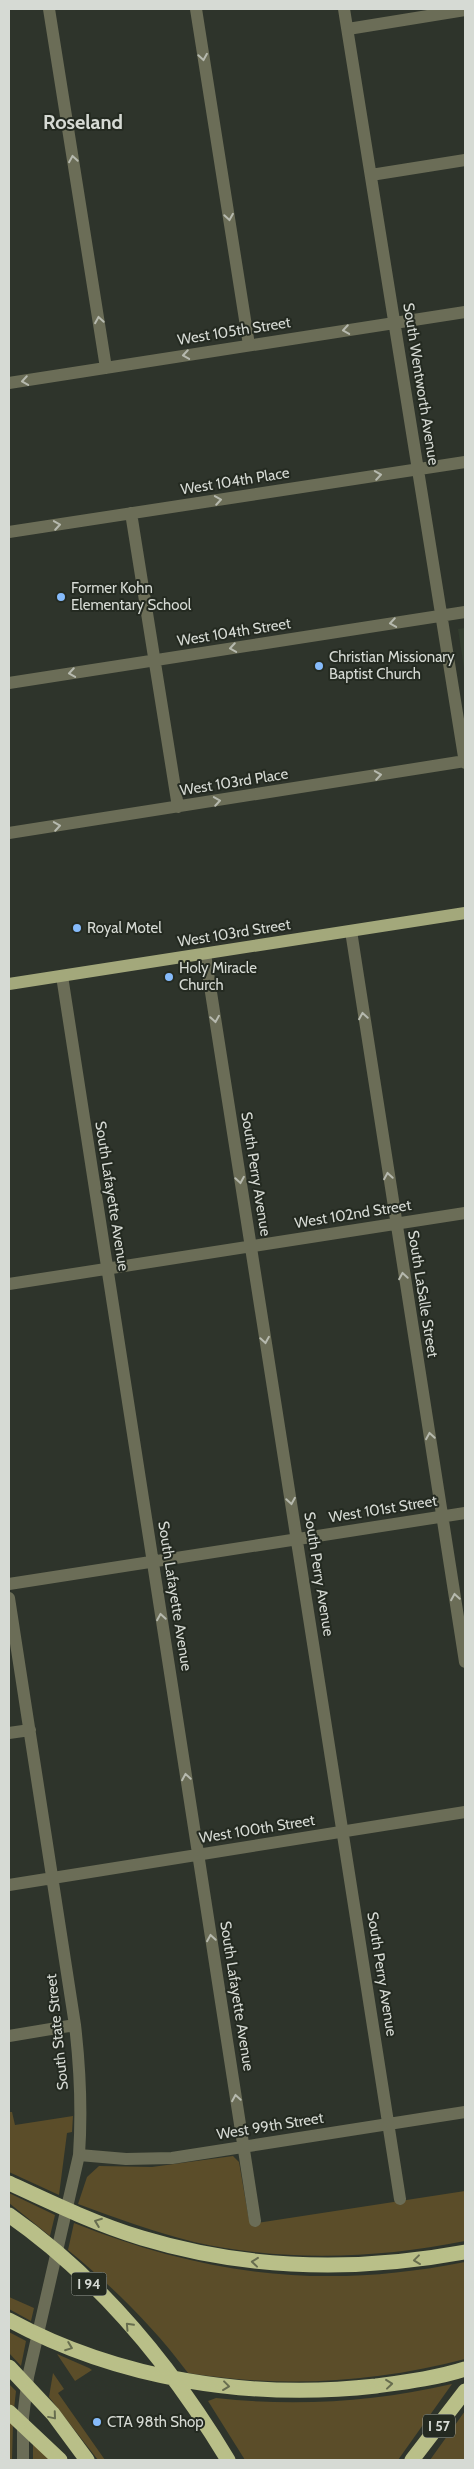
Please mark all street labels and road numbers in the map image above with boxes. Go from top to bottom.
street label: South Wentworth Avenue [399,302,443,467]
street label: West 105th Street [176,313,292,349]
street label: West 104th Place [179,463,291,499]
street label: West 104th Street [176,614,292,650]
street label: West 103rd Place [179,765,290,799]
street label: West 103rd Street [176,915,292,951]
street label: South Perry Avenue [237,1111,275,1238]
street label: South Lafayette Avenue [91,1120,133,1273]
street label: West 102nd Street [293,1196,413,1232]
street label: South LaSalle Street [404,1229,442,1359]
street label: West 101st Street [328,1492,438,1526]
street label: South Perry Avenue [300,1511,338,1638]
street label: South Lafayette Avenue [154,1520,196,1673]
street label: West 100th Street [198,1811,316,1847]
street label: South Perry Avenue [363,1911,401,2038]
street label: South Lafayette Avenue [216,1920,258,2073]
street label: South State Street [42,1973,72,2091]
street label: West 99th Street [215,2109,325,2143]
road number: I 94 [72,2272,106,2296]
road number: I 57 [423,2414,455,2438]

